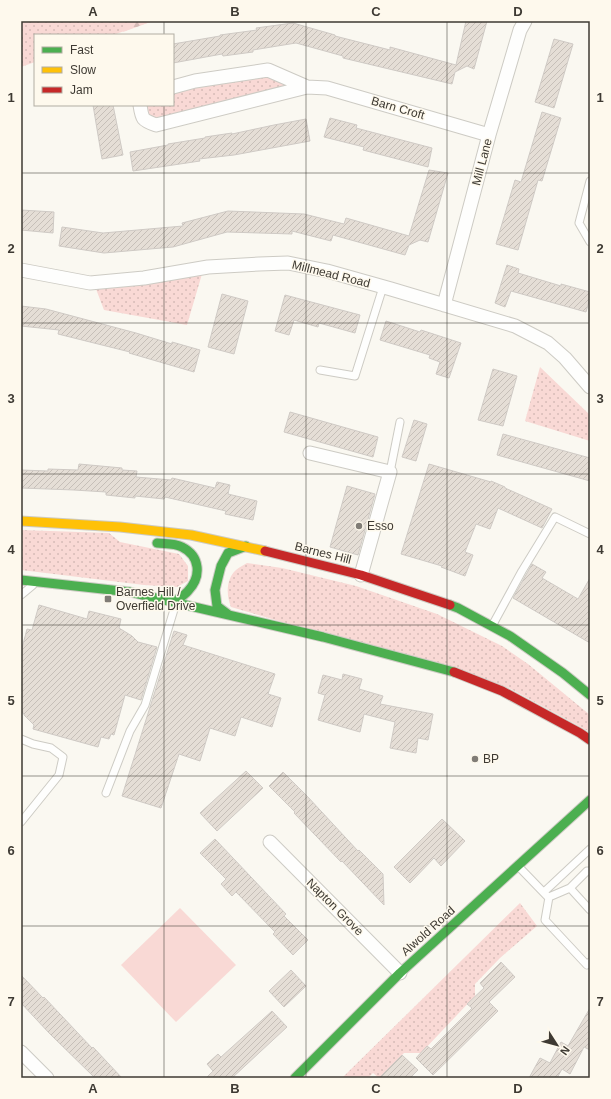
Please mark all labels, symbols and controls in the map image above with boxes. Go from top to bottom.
text: A [88,4,98,19]
text: B [230,4,240,19]
text: C [371,4,381,19]
text: D [513,4,523,19]
legend [34,34,174,106]
text: Fast [70,43,94,57]
text: Slow [70,63,96,77]
text: Jam [70,83,93,97]
text: 1 [7,90,15,105]
text: 1 [596,90,604,105]
street label: Barn Croft [370,94,427,122]
street label: Mill Lane [469,137,495,187]
text: 2 [7,241,15,256]
text: 2 [596,241,604,256]
street label: Millmead Road [290,258,372,290]
text: 3 [7,391,15,406]
text: 3 [596,391,604,406]
place label: Esso [367,519,394,533]
marker: Esso [354,521,364,531]
street label: Barnes Hill [293,539,353,567]
text: 4 [7,542,15,557]
text: 4 [596,542,604,557]
place label: Barnes Hill / Overfield Drive [116,585,196,613]
marker: Barnes Hill / Overfield Drive [103,594,113,604]
text: 5 [7,693,15,708]
text: 5 [596,693,604,708]
place label: BP [483,752,499,766]
marker: BP [470,754,480,764]
text: 6 [7,843,15,858]
text: 6 [596,843,604,858]
street label: Napton Grove [304,876,367,939]
street label: Alwold Road [398,903,458,959]
text: 7 [7,994,15,1009]
text: 7 [596,994,604,1009]
north arrow [537,1025,577,1065]
text: N [558,1044,572,1058]
text: A [88,1081,98,1096]
text: B [230,1081,240,1096]
text: C [371,1081,381,1096]
text: D [513,1081,523,1096]

